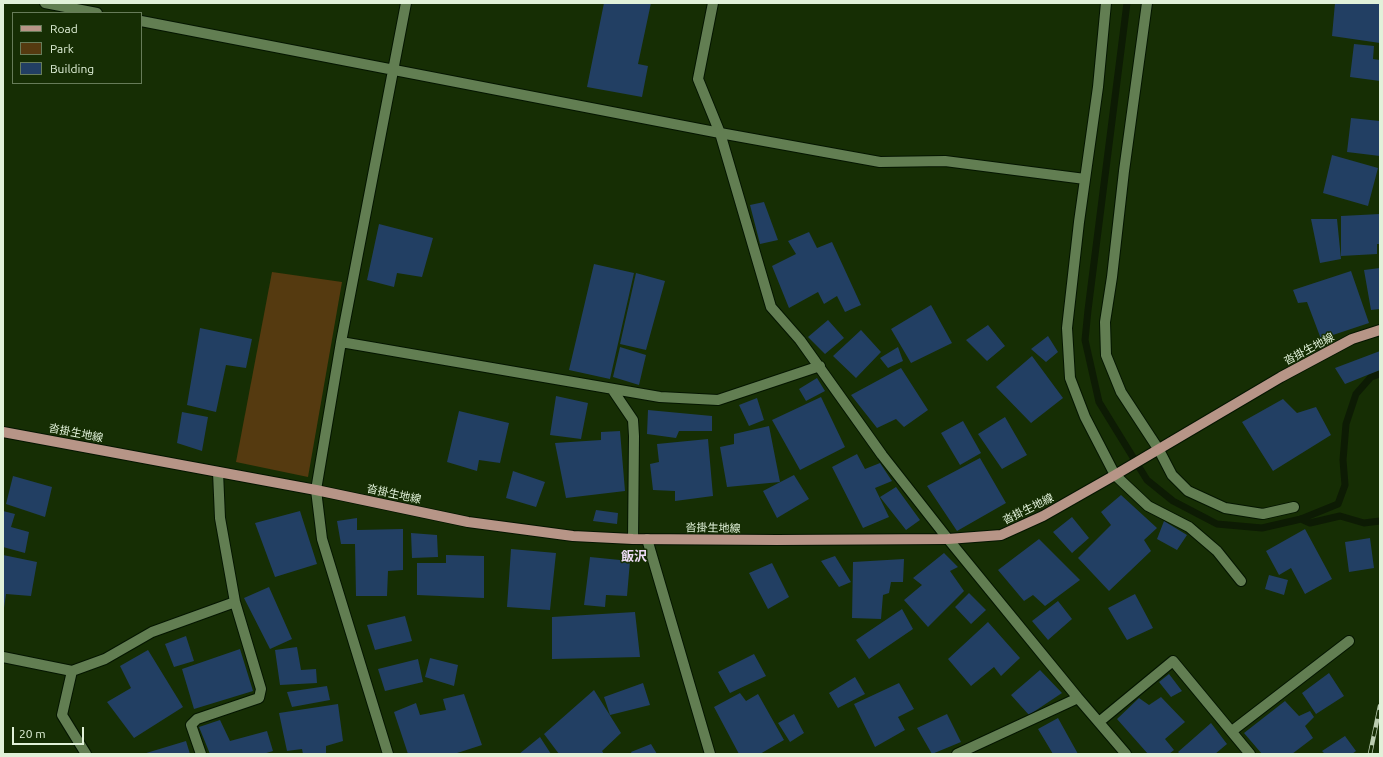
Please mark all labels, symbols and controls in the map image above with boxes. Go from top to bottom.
legend [12,12,142,84]
text: Road [50,22,78,35]
text: Park [50,42,74,55]
text: Building [50,62,94,75]
street label: 沓掛生地線 [1282,330,1336,368]
street label: 沓掛生地線 [48,421,104,445]
street label: 沓掛生地線 [366,482,422,506]
street label: 沓掛生地線 [1000,491,1056,527]
street label: 沓掛生地線 [685,521,741,535]
district label: 飯沢 [621,549,647,565]
scale bar [14,719,86,745]
text: 20 m [19,727,46,740]

